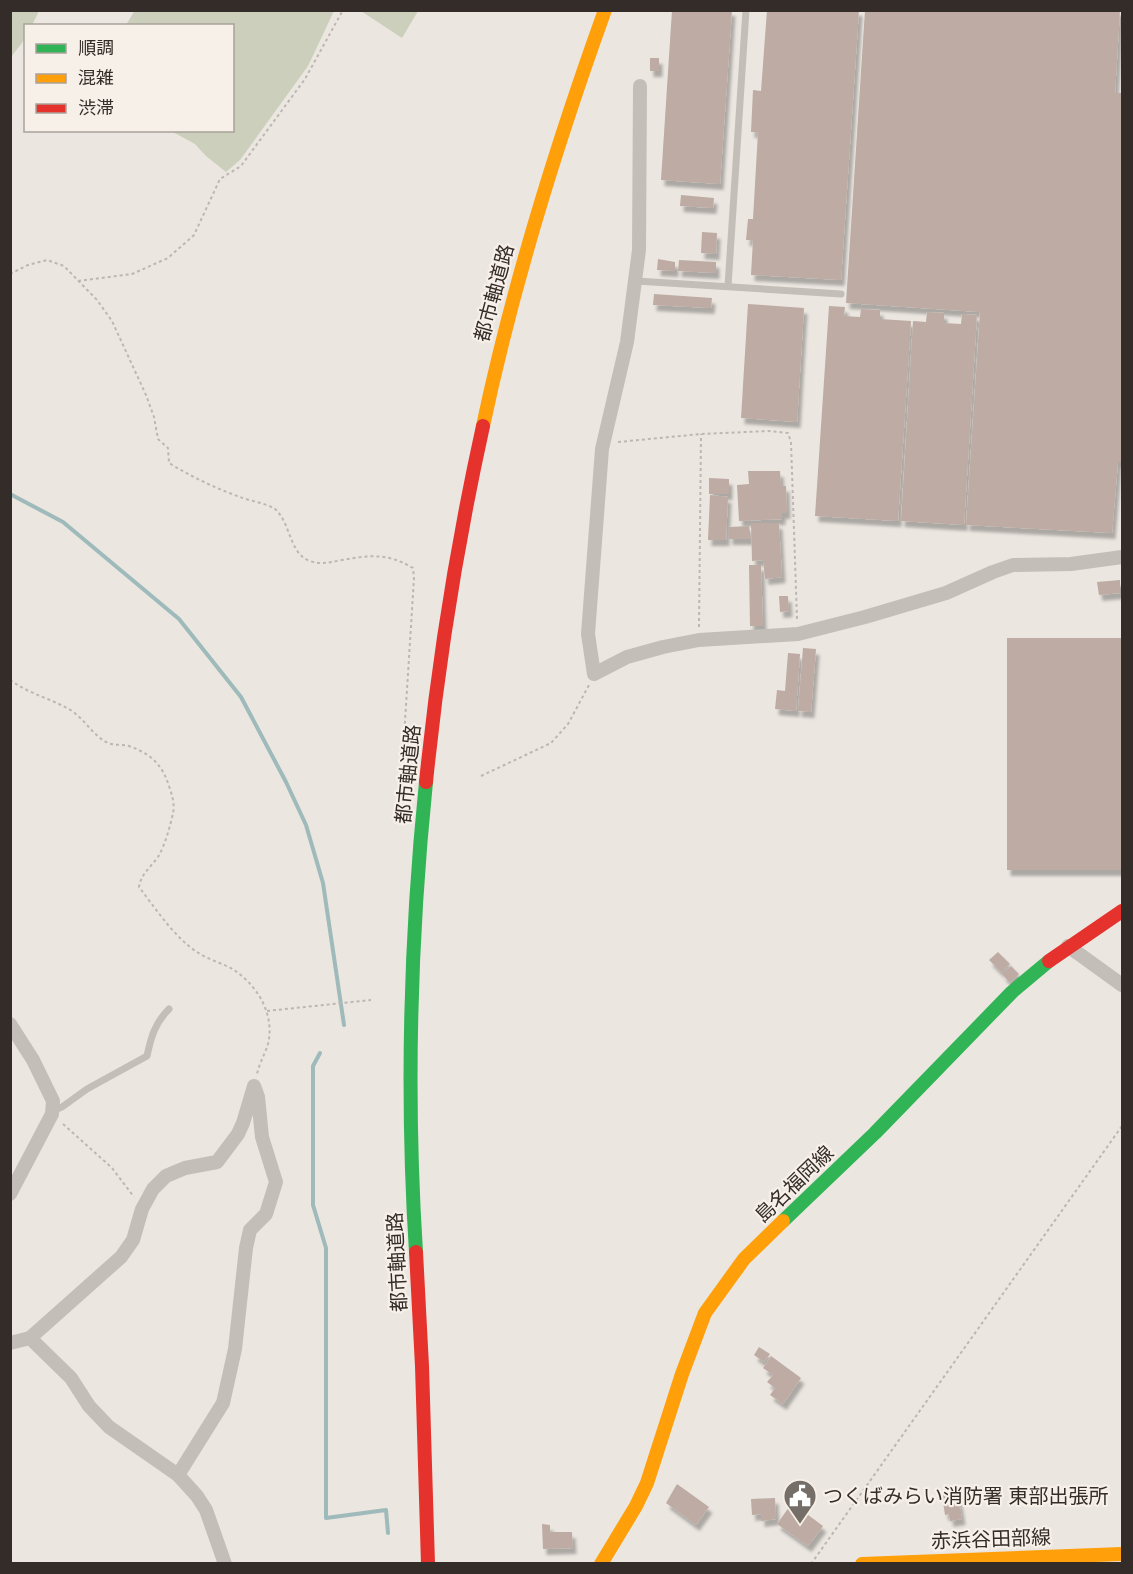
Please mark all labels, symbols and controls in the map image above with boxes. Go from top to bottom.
legend [24,24,234,132]
text: 順調 [78,38,114,58]
text: 混雑 [78,68,114,88]
text: 渋滞 [78,98,114,118]
street label: 都市軸道路 [470,242,518,344]
street label: 都市軸道路 [392,723,424,825]
street label: 島名福岡線 [750,1141,838,1227]
street label: 都市軸道路 [383,1211,411,1313]
public building icon: つくばみらい消防署 東部出張所 [782,1478,818,1525]
place label: つくばみらい消防署 東部出張所 [823,1485,1109,1507]
street label: 赤浜谷田部線 [931,1526,1051,1552]

